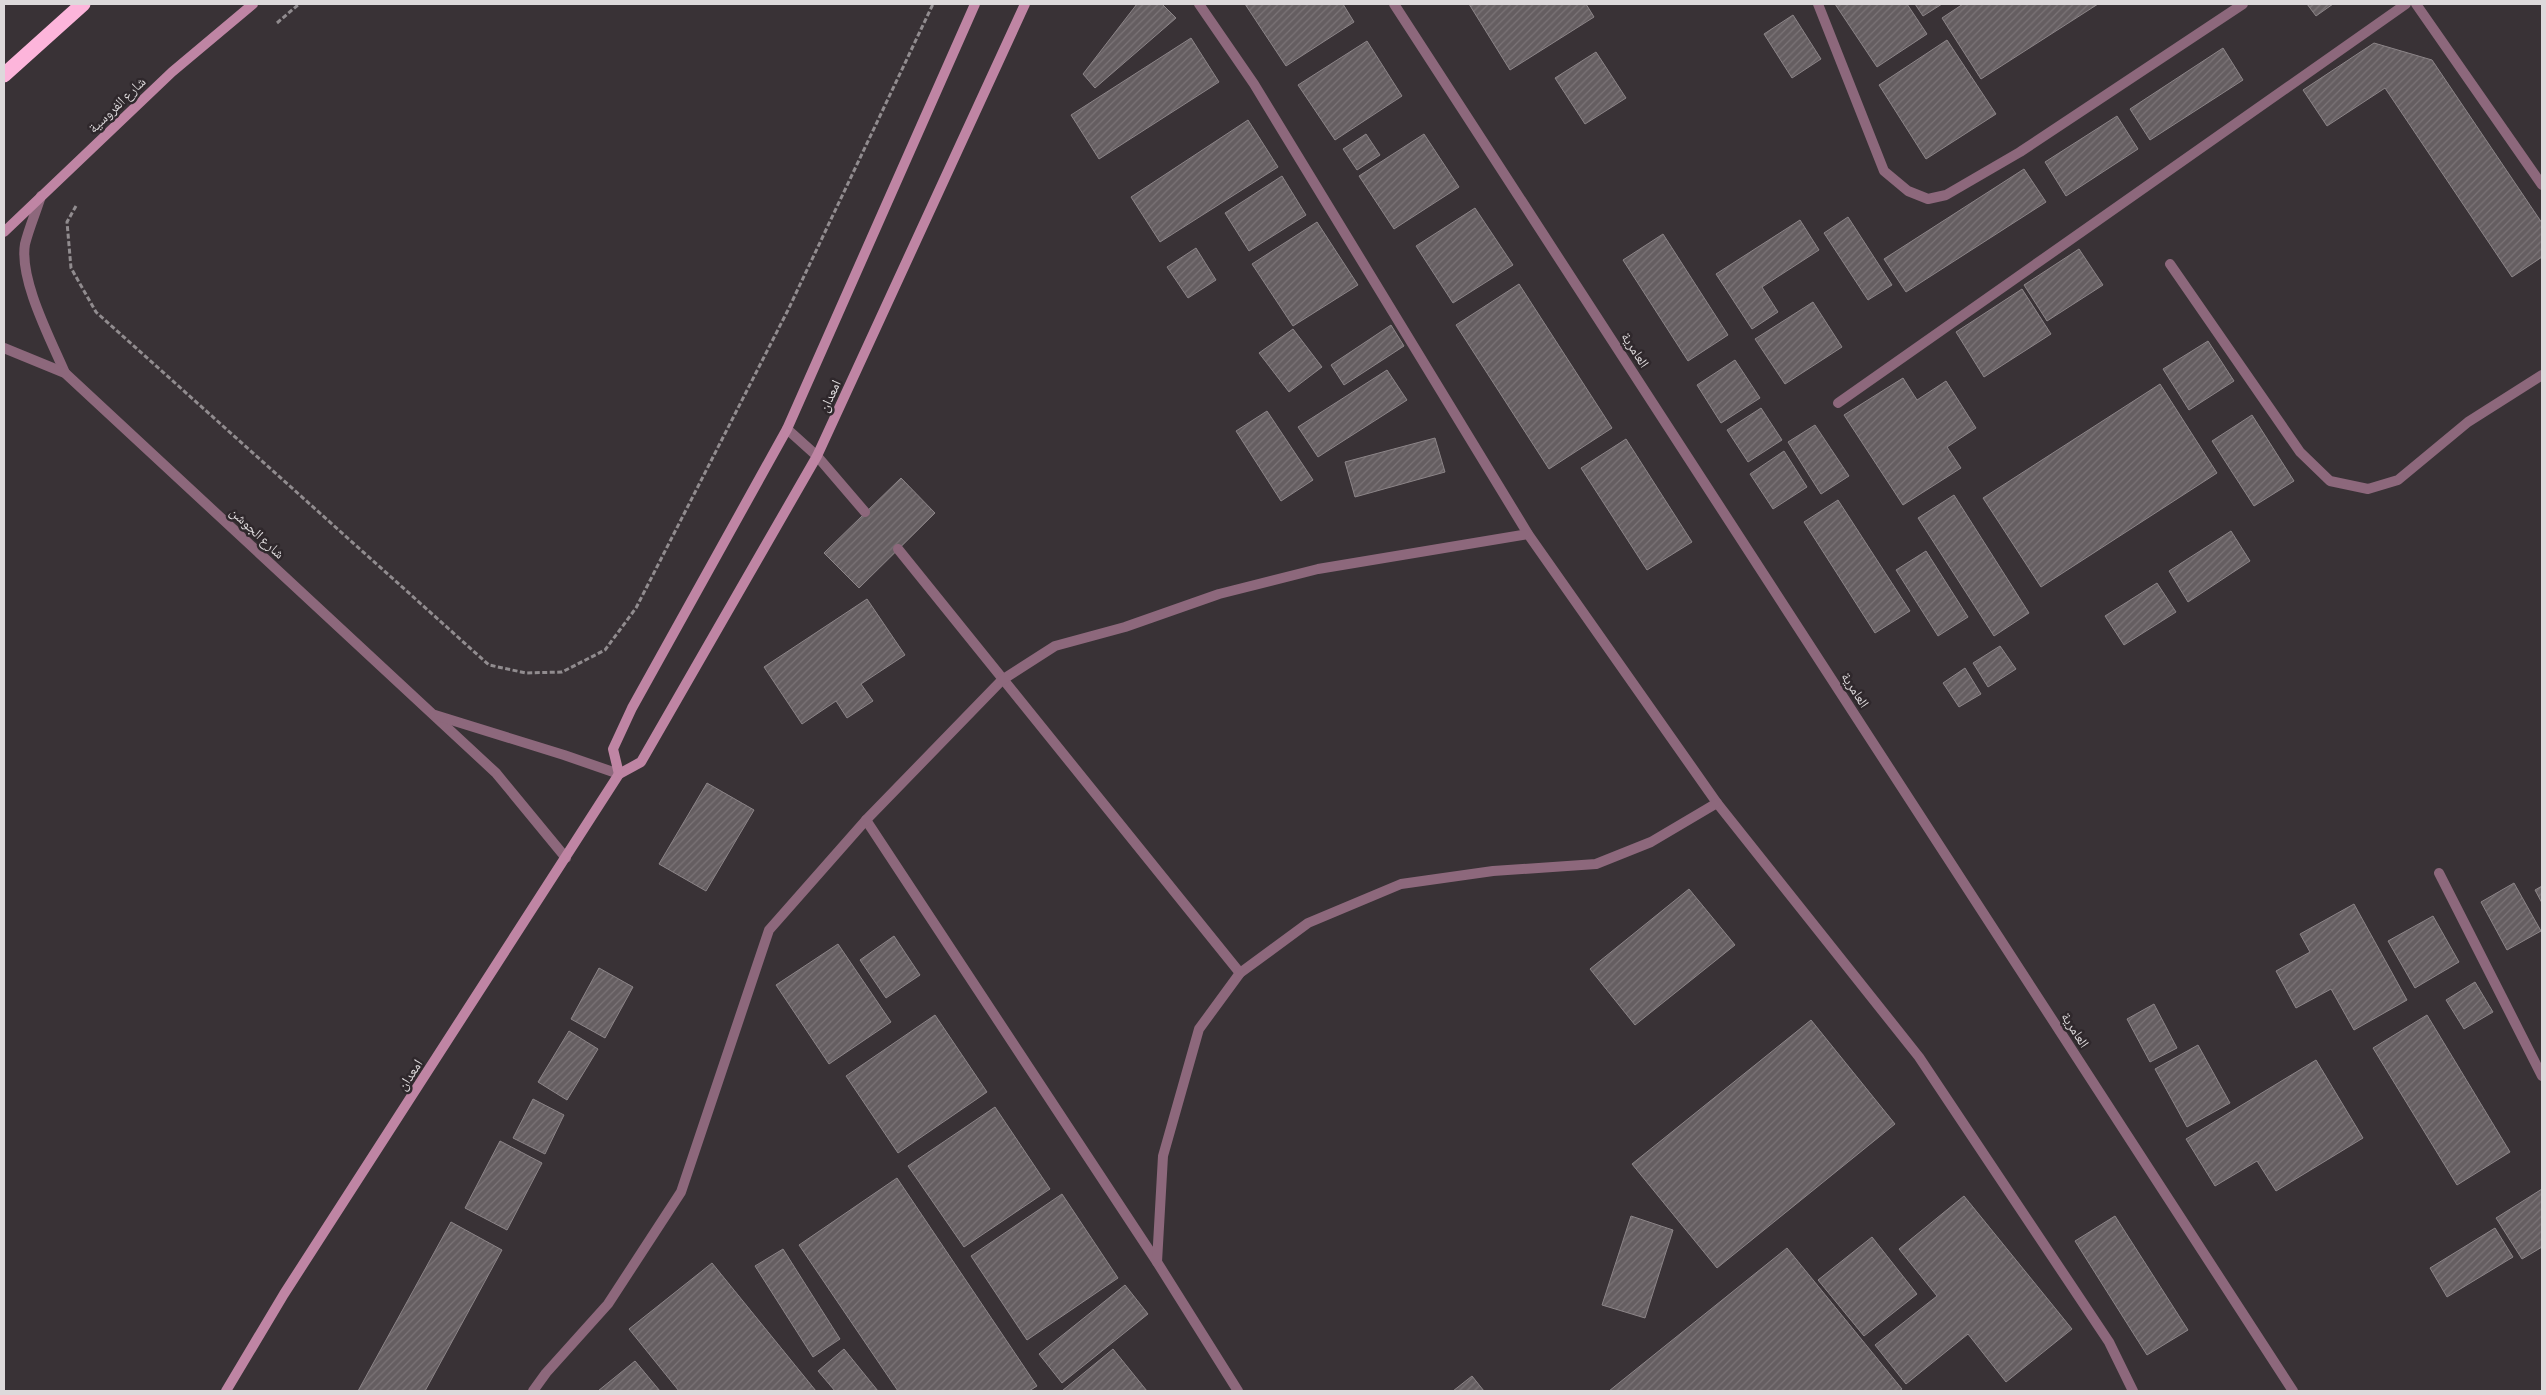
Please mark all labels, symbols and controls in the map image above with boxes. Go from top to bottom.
street label: شارع الفروسية [85,73,150,137]
street label: العامرية [1617,329,1653,371]
street label: امعدان [815,377,845,415]
street label: شارع الجوشن [226,503,288,563]
street label: العامرية [1837,669,1873,711]
street label: العامرية [2057,1009,2093,1051]
street label: امعدان [394,1056,426,1094]

